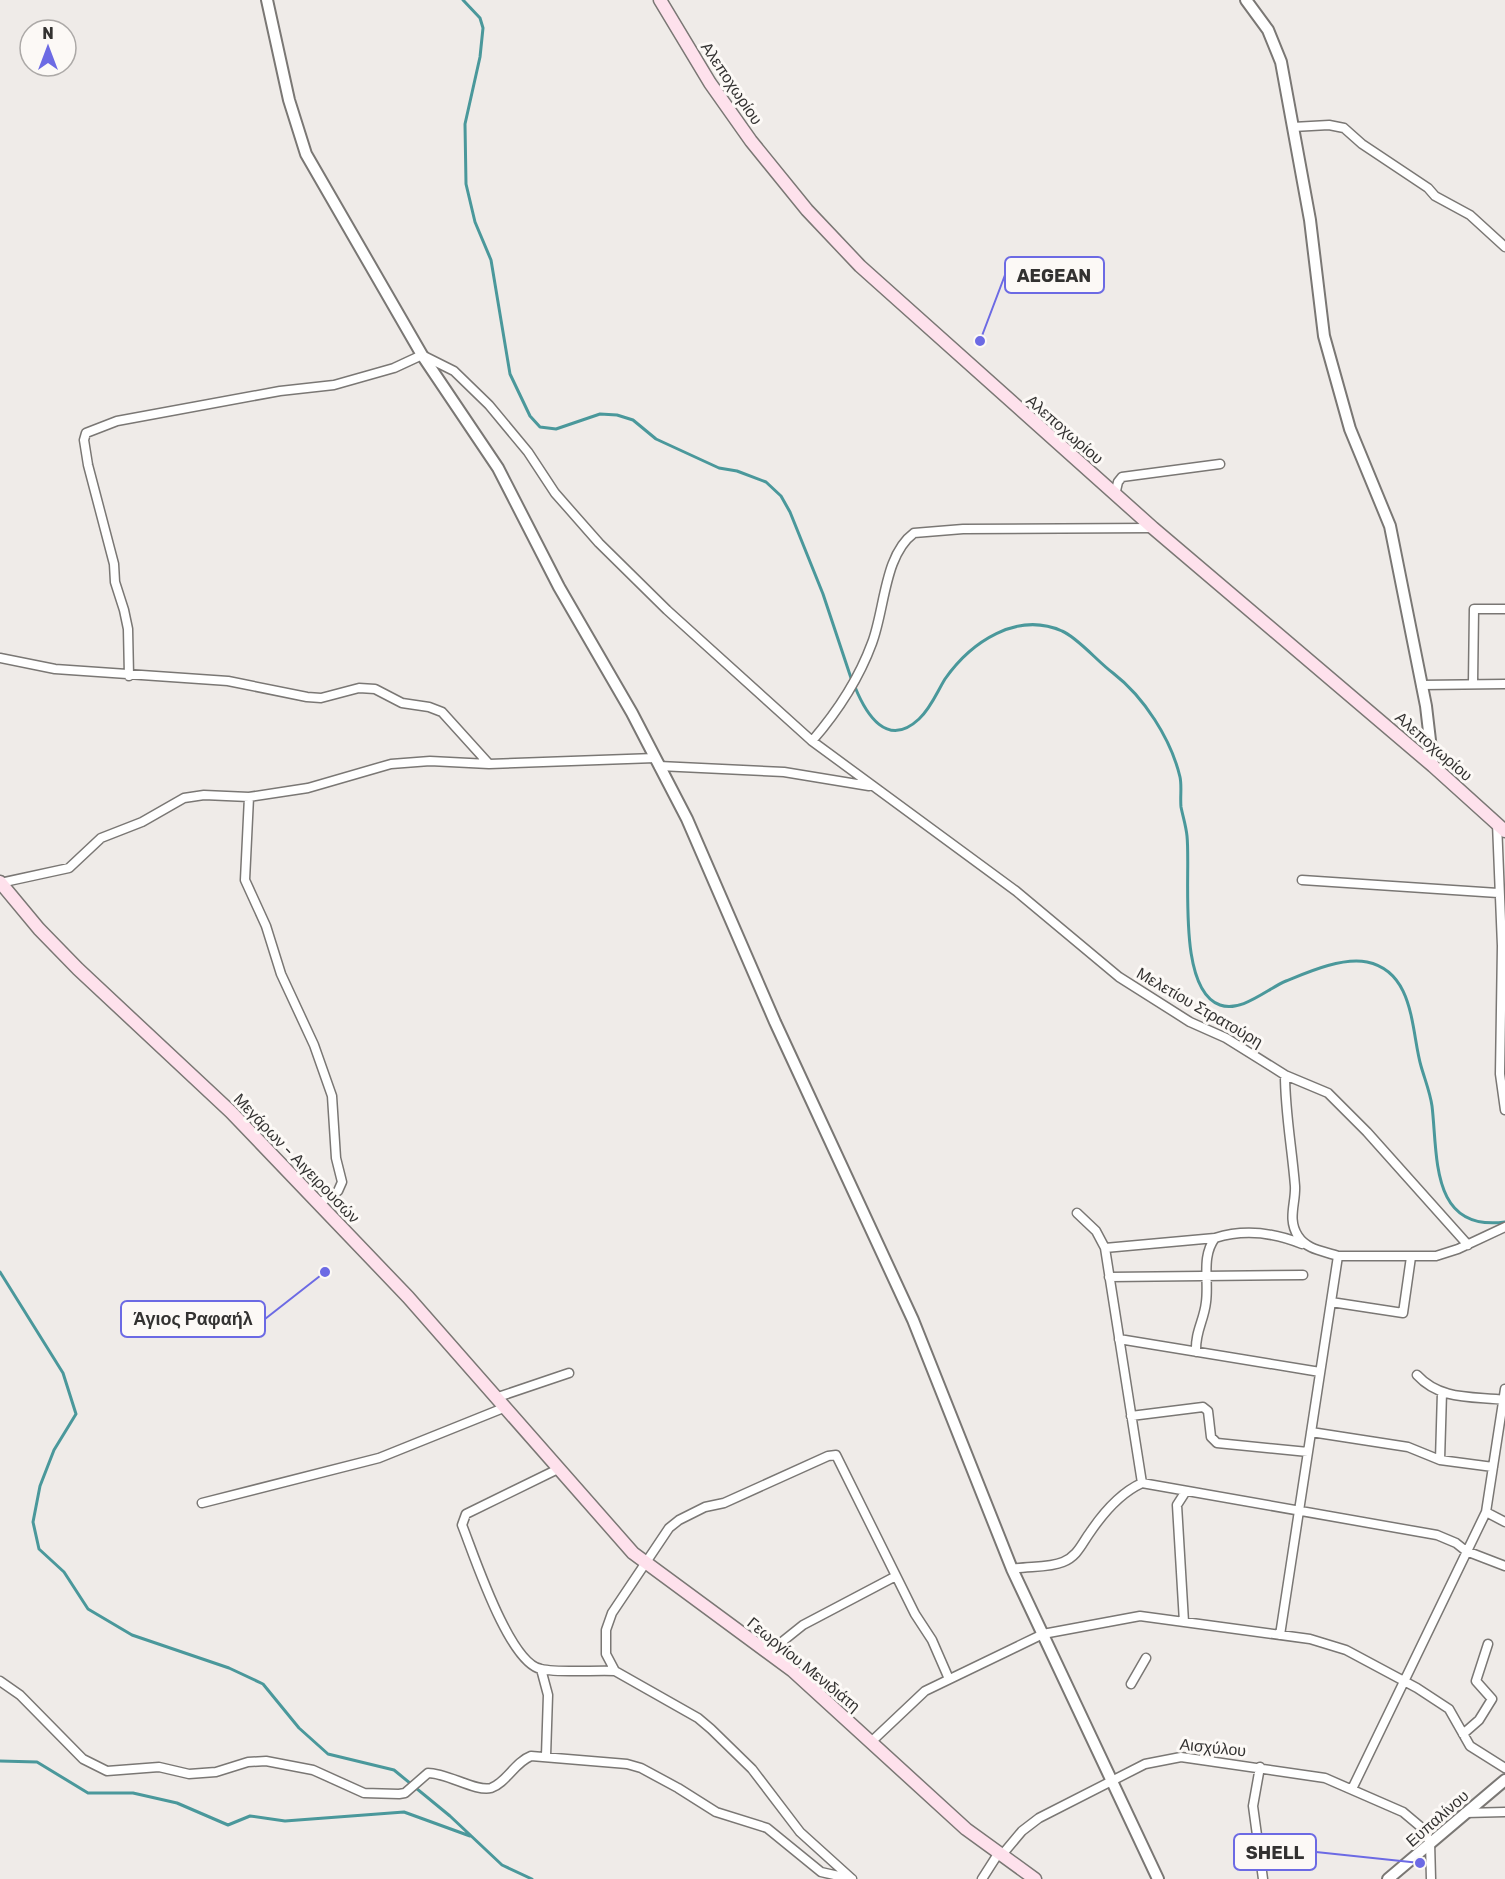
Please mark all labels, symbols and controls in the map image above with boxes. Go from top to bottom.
north arrow [18,18,78,78]
text: N [42,24,54,43]
street label: Αλεποχωρίου [697,38,766,128]
callout: AEGEAN [1005,257,1104,293]
text: AEGEAN [1017,265,1091,287]
street label: Αλεποχωρίου [1022,391,1107,468]
street label: Αλεποχωρίου [1391,708,1476,785]
street label: Μελετίου Στρατούρη [1133,964,1266,1051]
street label: Μεγάρων - Αιγειρουσών [230,1090,364,1227]
callout: Άγιος Ραφαήλ [121,1301,265,1337]
text: Άγιος Ραφαήλ [133,1308,253,1330]
street label: Γεωργίου Μενιδιάτη [743,1613,864,1716]
street label: Αισχύλου [1179,1735,1247,1760]
street label: Ευπαλίνου [1402,1786,1472,1851]
callout: SHELL [1234,1834,1316,1870]
text: SHELL [1246,1842,1304,1864]

